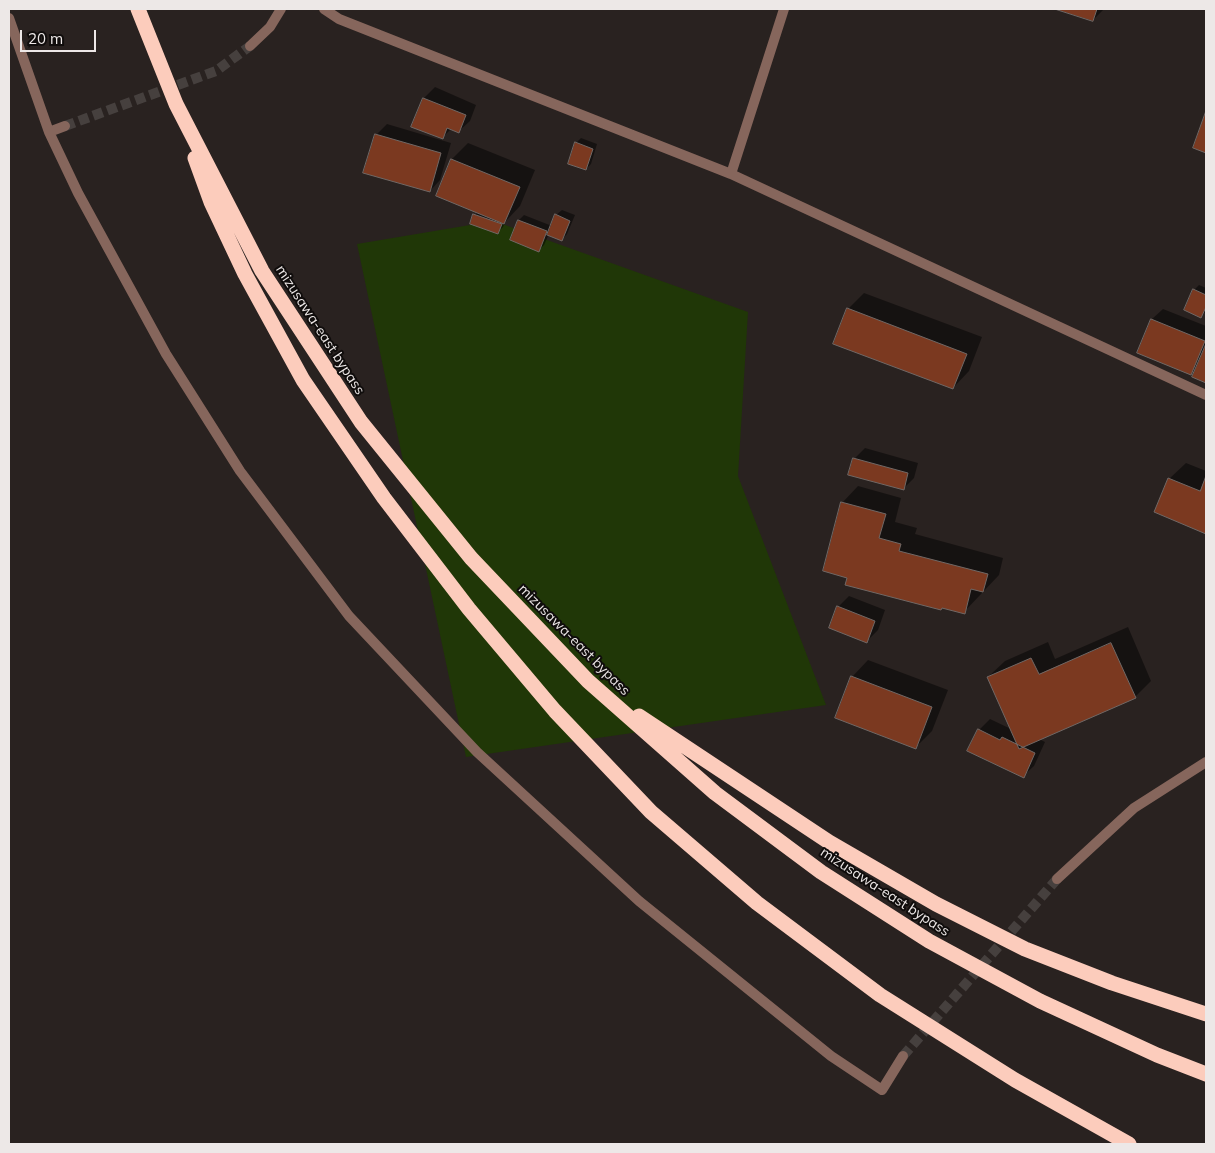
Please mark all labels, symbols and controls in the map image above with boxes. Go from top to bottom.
scale bar [22,20,99,52]
text: 20 m [28,29,63,48]
street label: mizusawa-east bypass [272,262,368,398]
street label: mizusawa-east bypass [515,581,633,699]
street label: mizusawa-east bypass [817,844,953,940]

